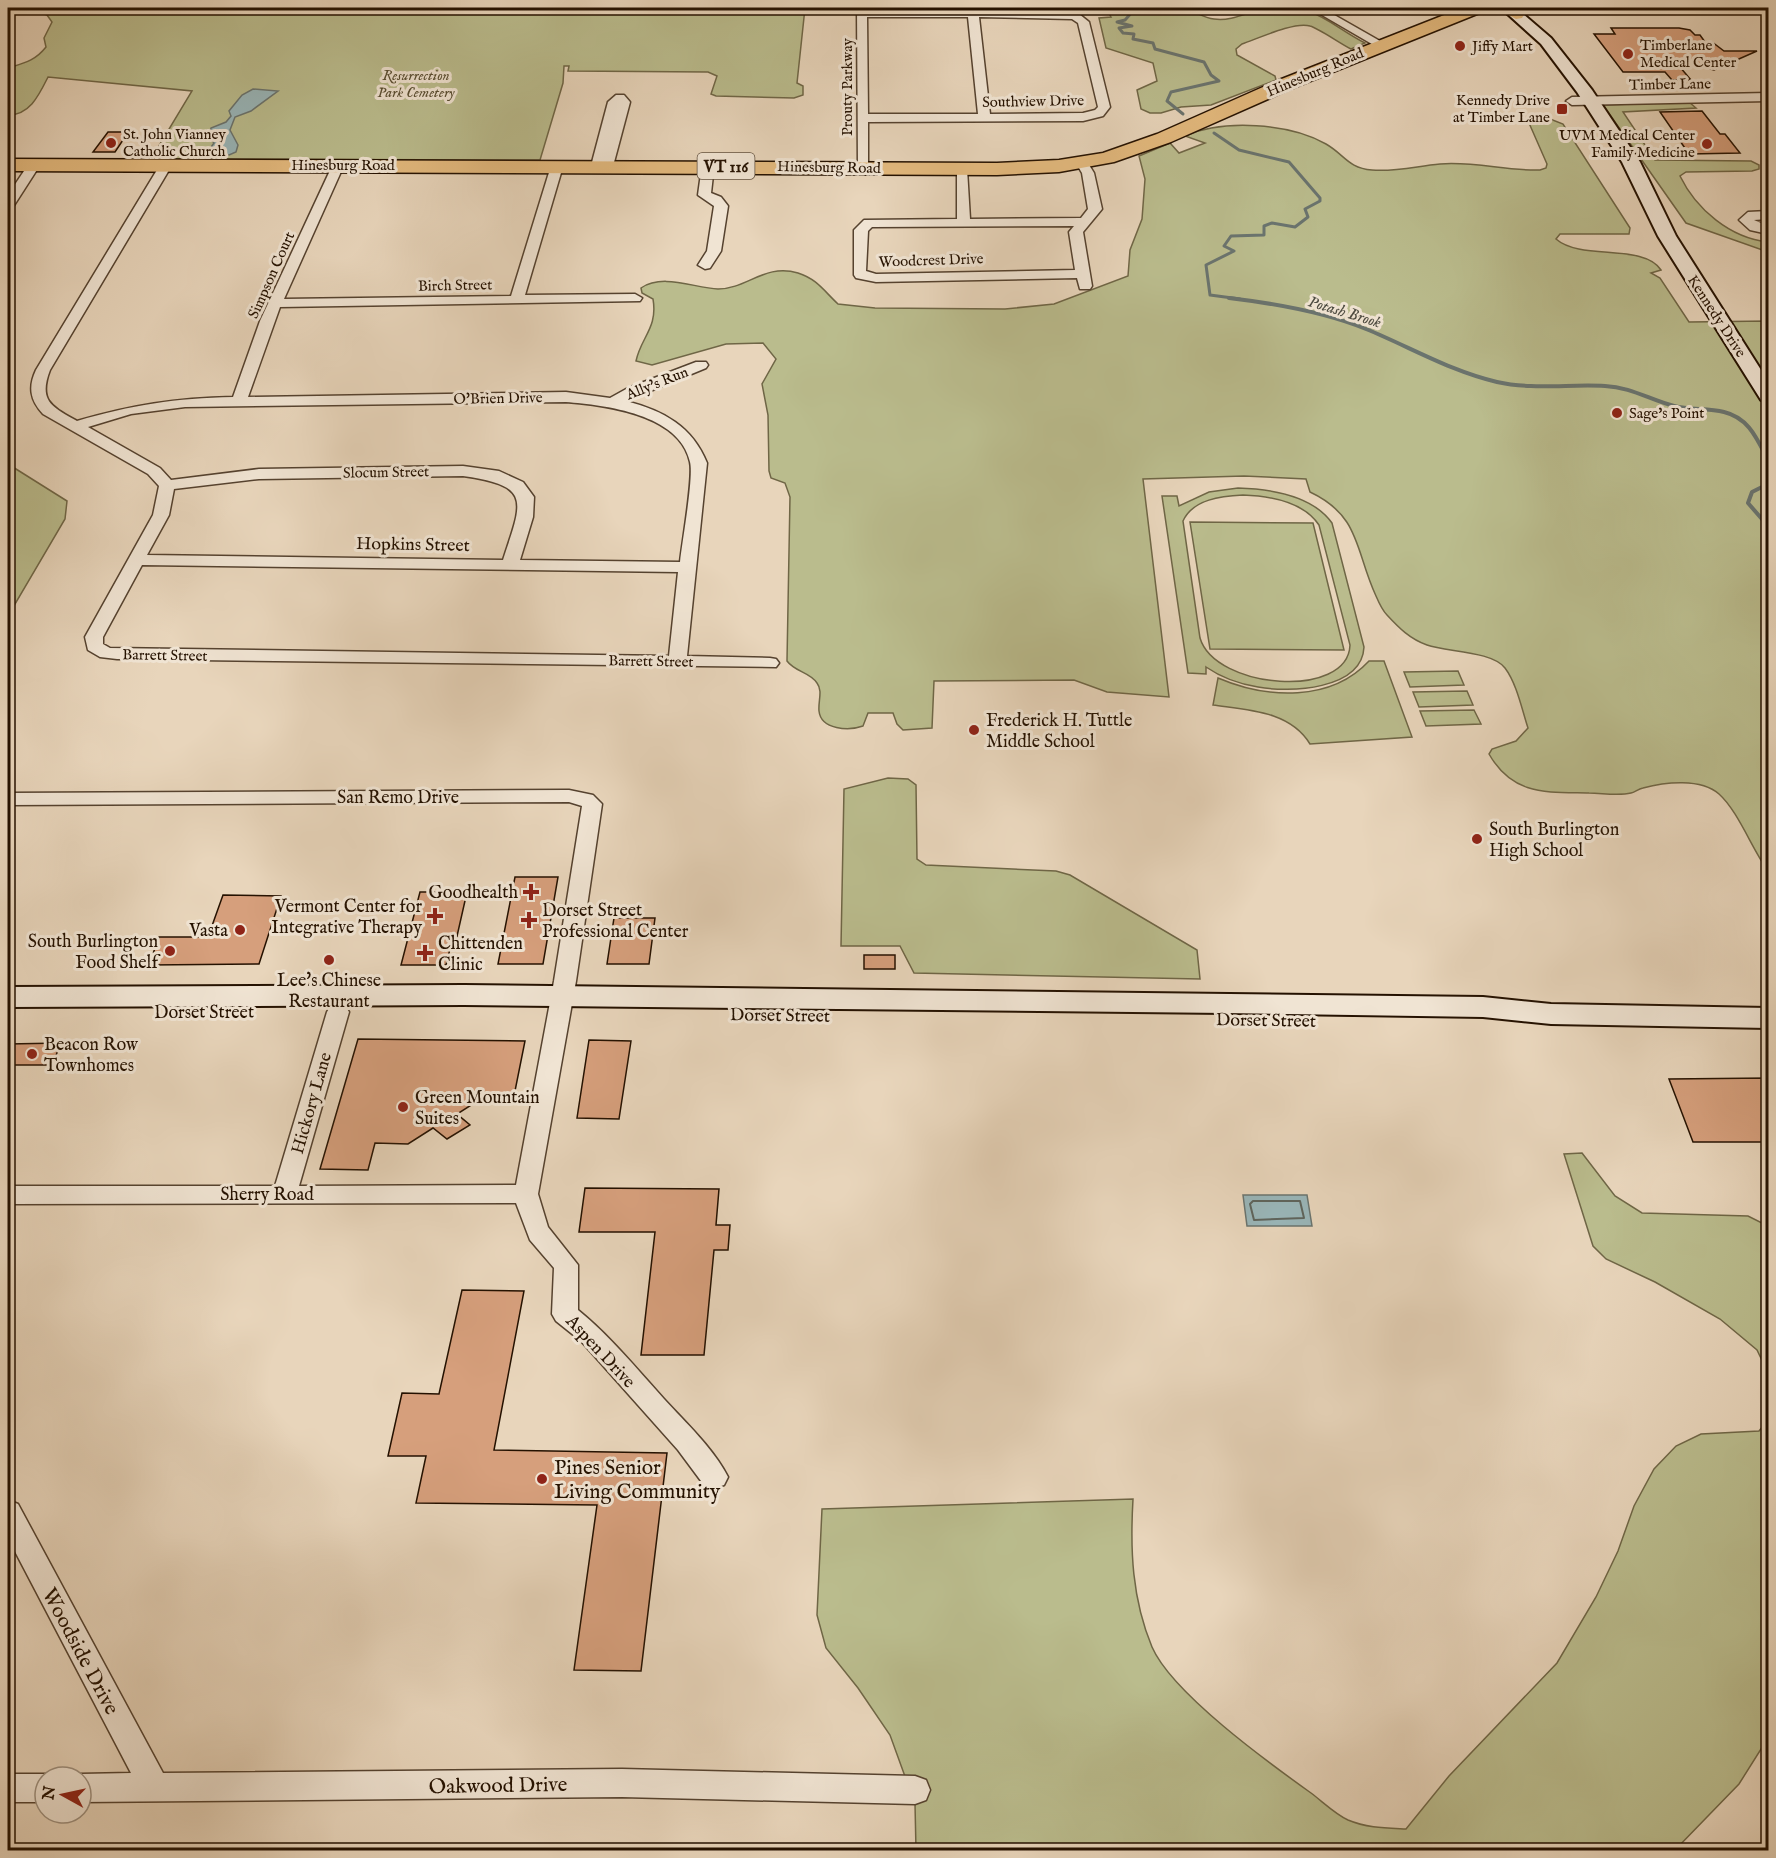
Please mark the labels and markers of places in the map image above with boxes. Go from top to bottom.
place label: Timberlane Medical Center [1640,36,1737,72]
place label: Jiffy Mart [1470,37,1533,56]
marker: Jiffy Mart [1453,39,1467,53]
marker: Timberlane Medical Center [1621,47,1635,61]
place label: Kennedy Drive at Timber Lane [1453,91,1550,127]
marker: Kennedy Drive at Timber Lane [1555,102,1569,116]
place label: St. John Vianney Catholic Church [123,125,226,161]
place label: UVM Medical Center Family Medicine [1559,126,1695,162]
marker: St. John Vianney Catholic Church [104,136,118,150]
marker: UVM Medical Center Family Medicine [1700,137,1714,151]
place label: Sage's Point [1629,404,1704,423]
marker: Sage's Point [1610,406,1624,420]
place label: Frederick H. Tuttle Middle School [986,710,1132,754]
marker: Frederick H. Tuttle Middle School [967,723,981,737]
place label: South Burlington High School [1489,819,1620,863]
marker: South Burlington High School [1470,832,1484,846]
place label: Goodhealth [428,882,518,905]
marker: Goodhealth [522,883,540,901]
place label: Vermont Center for Integrative Therapy [271,896,422,940]
place label: Dorset Street Professional Center [542,900,689,944]
marker: Vermont Center for Integrative Therapy [426,907,444,925]
marker: Dorset Street Professional Center [520,911,538,929]
place label: Vasta [188,920,228,943]
marker: Vasta [233,923,247,937]
place label: South Burlington Food Shelf [28,931,161,975]
place label: Chittenden Clinic [438,933,523,977]
marker: South Burlington Food Shelf [163,944,177,958]
marker: Chittenden Clinic [416,944,434,962]
marker: Lee's Chinese Restaurant [322,953,336,967]
place label: Lee's Chinese Restaurant [277,970,381,1014]
place label: Beacon Row Townhomes [44,1034,139,1078]
marker: Beacon Row Townhomes [25,1047,39,1061]
place label: Green Mountain Suites [415,1087,540,1131]
marker: Green Mountain Suites [396,1100,410,1114]
place label: Pines Senior Living Community [554,1455,721,1506]
marker: Pines Senior Living Community [535,1472,549,1486]

